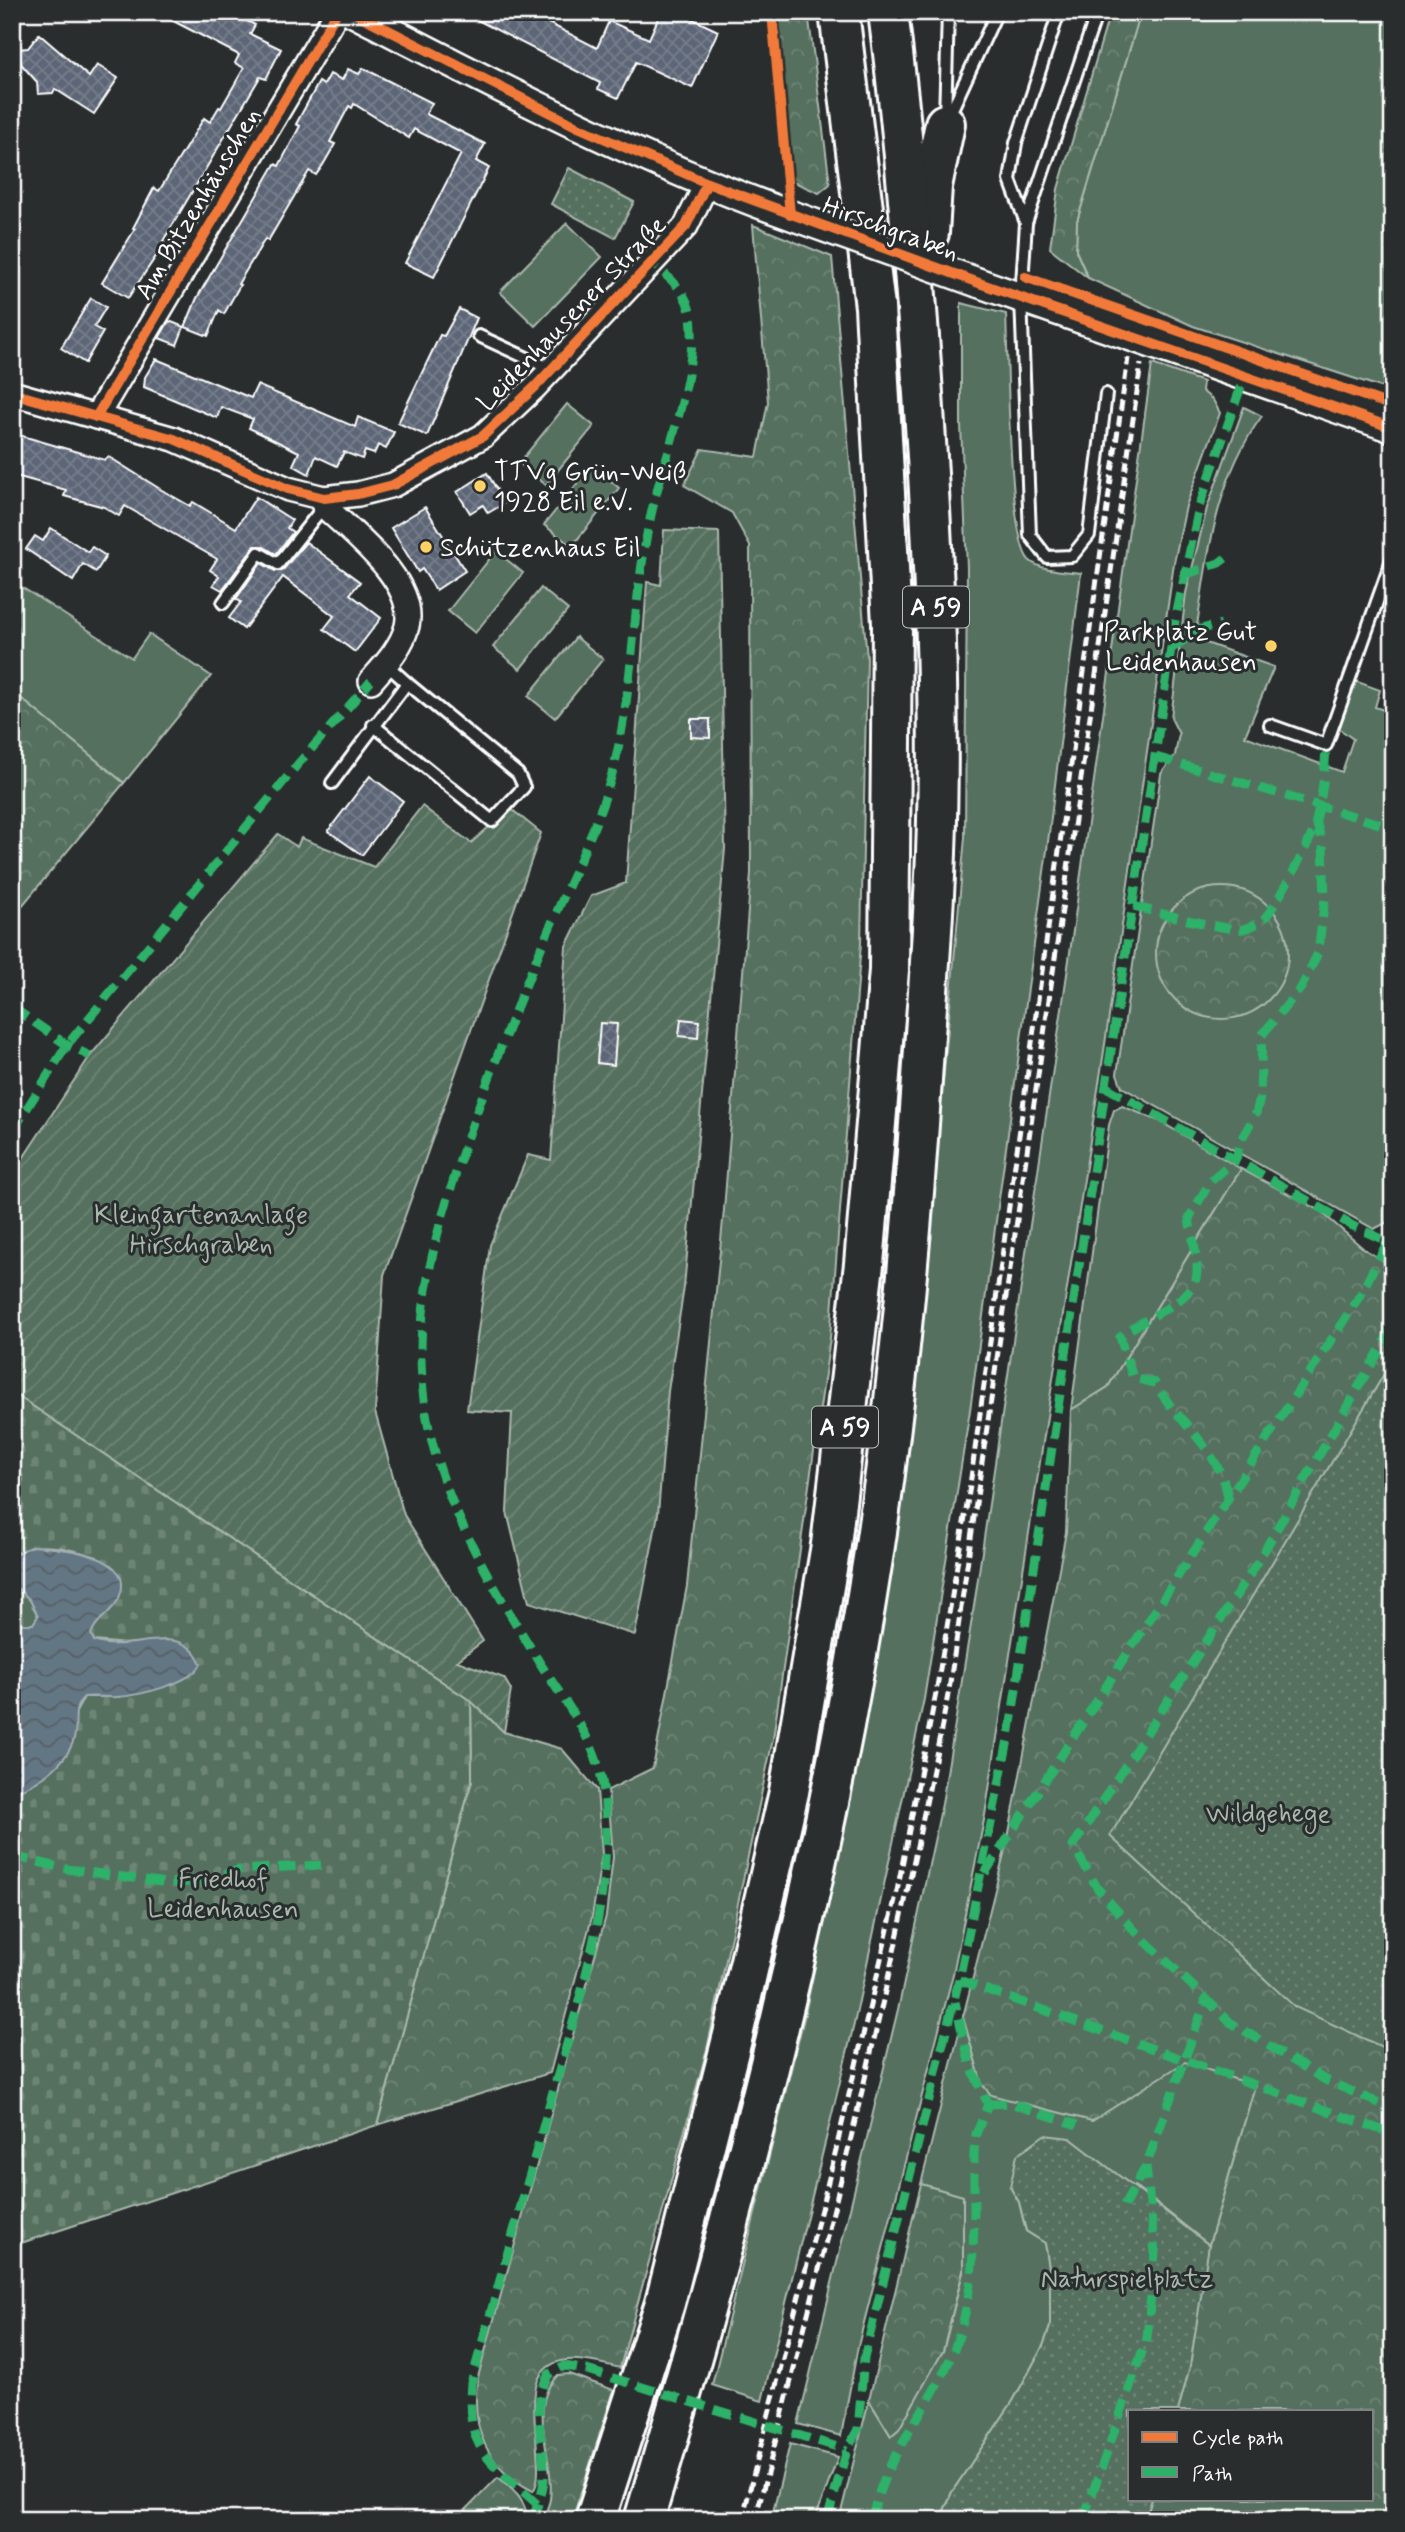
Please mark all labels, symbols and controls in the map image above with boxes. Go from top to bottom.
street label: Am Bitzenhäuschen [128,102,270,307]
street label: Hirschgraben [817,189,963,270]
street label: Leidenhausener Straße [470,209,675,419]
place label: TTVg Grün-Weiß 1928 Eil e.V. [494,456,686,520]
marker: TTVg Grün-Weiß 1928 Eil e.V. [472,478,488,494]
place label: Schützenhaus Eil [440,532,641,566]
marker: Schützenhaus Eil [418,539,434,555]
road number: A 59 [903,586,969,628]
place label: Parkplatz Gut Leidenhausen [1103,616,1257,680]
marker: Parkplatz Gut Leidenhausen [1263,638,1279,654]
park label: Kleingartenanlage Hirschgraben [94,1199,308,1263]
road number: A 59 [812,1406,878,1448]
park label: Wildgehege [1206,1798,1330,1834]
park label: Friedhof Leidenhausen [147,1863,299,1927]
park label: Naturspielplatz [1041,2263,1213,2297]
legend [1128,2410,1374,2500]
text: Cycle path [1192,2424,1283,2452]
text: Path [1192,2460,1232,2488]

